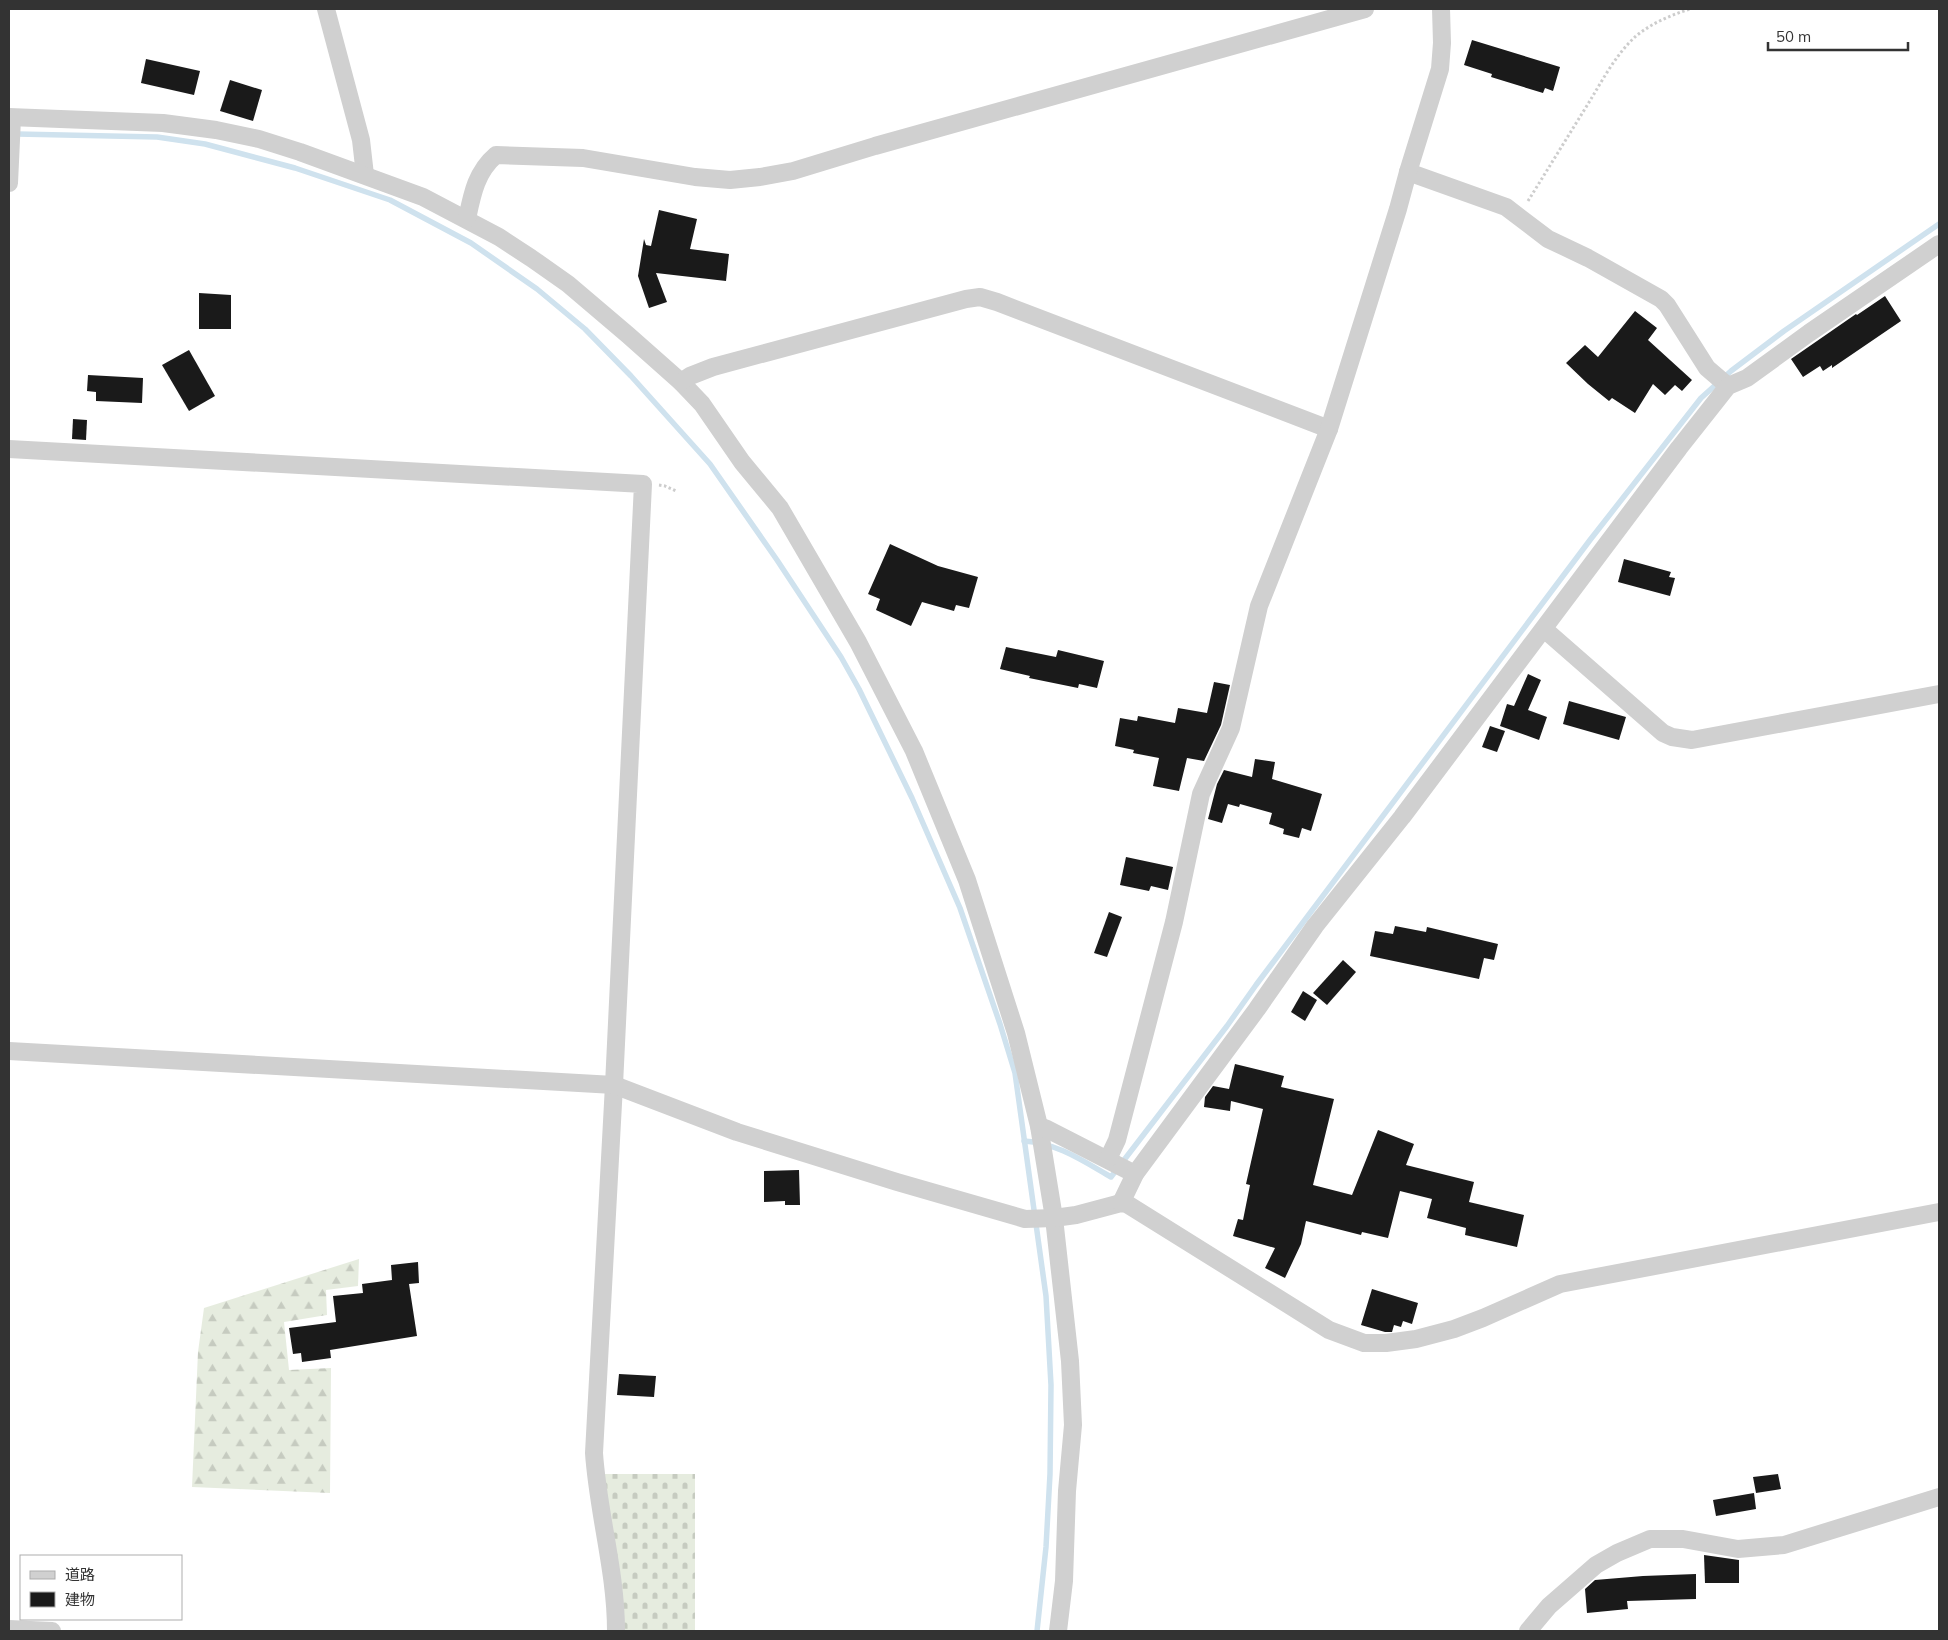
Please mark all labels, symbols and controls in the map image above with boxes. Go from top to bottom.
scale bar [1768,20,1908,52]
text: 50 m [1776,27,1811,46]
legend [20,1555,182,1620]
text: 道路 [65,1565,95,1584]
text: 建物 [65,1590,95,1609]

